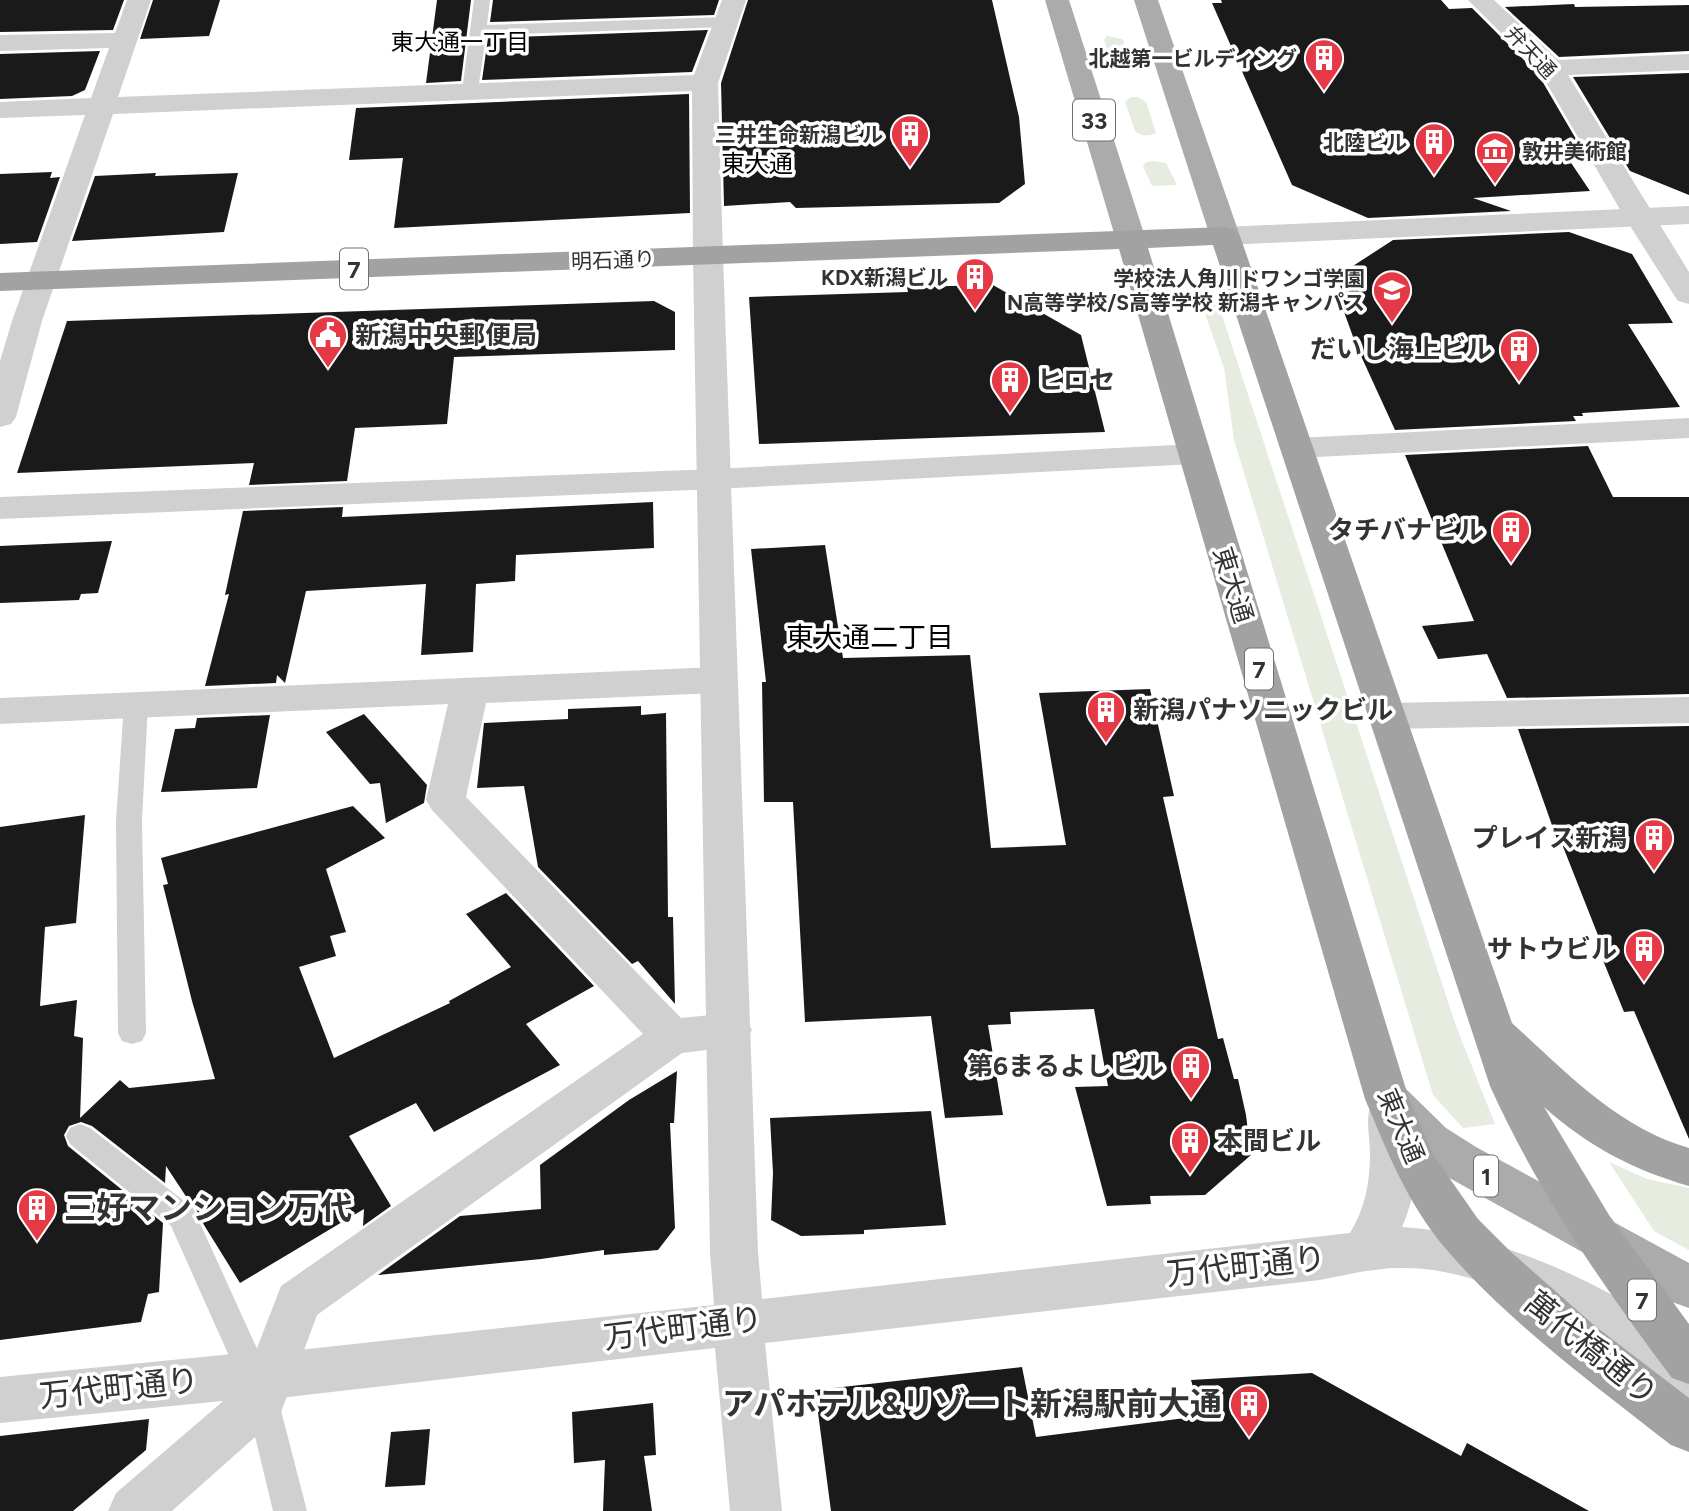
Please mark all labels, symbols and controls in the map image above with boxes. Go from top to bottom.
street label: 弁天通 [1500,20,1562,84]
district label: 東大通一丁目 [391,28,529,56]
building icon: 北越第一ビルディング [1303,37,1345,92]
place label: 北越第一ビルディング [1088,46,1297,71]
road number: 33 [1073,100,1115,140]
building icon: 三井生命新潟ビル [889,113,931,168]
building icon: 北陸ビル [1413,121,1455,176]
place label: 三井生命新潟ビル [715,122,883,147]
place label: 北陸ビル [1323,130,1407,155]
museum icon: 敦井美術館 [1474,130,1516,185]
place label: 敦井美術館 [1522,139,1627,164]
district label: 東大通 [721,149,793,178]
street label: 明石通り [571,246,655,274]
road number: 7 [340,248,368,290]
building icon: KDX新潟ビル [954,256,996,311]
place label: KDX新潟ビル [821,265,948,290]
place label: 学校法人角川ドワンゴ学園 N高等学校/S高等学校 新潟キャンパス [1007,266,1365,315]
school or university icon: 学校法人角川ドワンゴ学園 N高等学校/S高等学校 新潟キャンパス [1371,269,1413,324]
public building icon: 新潟中央郵便局 [307,314,349,369]
place label: 新潟中央郵便局 [355,319,537,351]
building icon: だいし海上ビル [1498,328,1540,383]
place label: だいし海上ビル [1310,333,1492,365]
building icon: ヒロセ [989,359,1031,414]
place label: ヒロセ [1037,364,1115,396]
building icon: タチバナビル [1490,509,1532,564]
place label: タチバナビル [1328,514,1484,546]
street label: 東大通 [1206,543,1260,627]
district label: 東大通二丁目 [786,620,954,654]
road number: 7 [1245,648,1273,690]
building icon: 新潟パナソニックビル [1085,689,1127,744]
place label: 新潟パナソニックビル [1133,694,1393,726]
building icon: プレイス新潟 [1633,817,1675,872]
place label: プレイス新潟 [1472,822,1627,854]
building icon: サトウビル [1623,928,1665,983]
place label: サトウビル [1487,933,1617,965]
building icon: 第6まるよしビル [1170,1045,1212,1100]
place label: 第6まるよしビル [967,1050,1164,1082]
street label: 東大通 [1371,1084,1431,1168]
building icon: 本間ビル [1169,1120,1211,1175]
place label: 本間ビル [1217,1125,1321,1157]
road number: 1 [1474,1156,1498,1196]
building icon: 三好マンション万代 [16,1187,58,1242]
place label: 三好マンション万代 [64,1189,352,1227]
street label: 万代町通り [1164,1239,1328,1293]
road number: 7 [1628,1280,1656,1320]
street label: 萬代橋通り [1517,1283,1665,1413]
street label: 万代町通り [601,1299,765,1357]
street label: 万代町通り [37,1361,201,1415]
building icon: アパホテル&リゾート新潟駅前大通 [1228,1383,1270,1438]
place label: アパホテル&リゾート新潟駅前大通 [722,1385,1222,1423]

